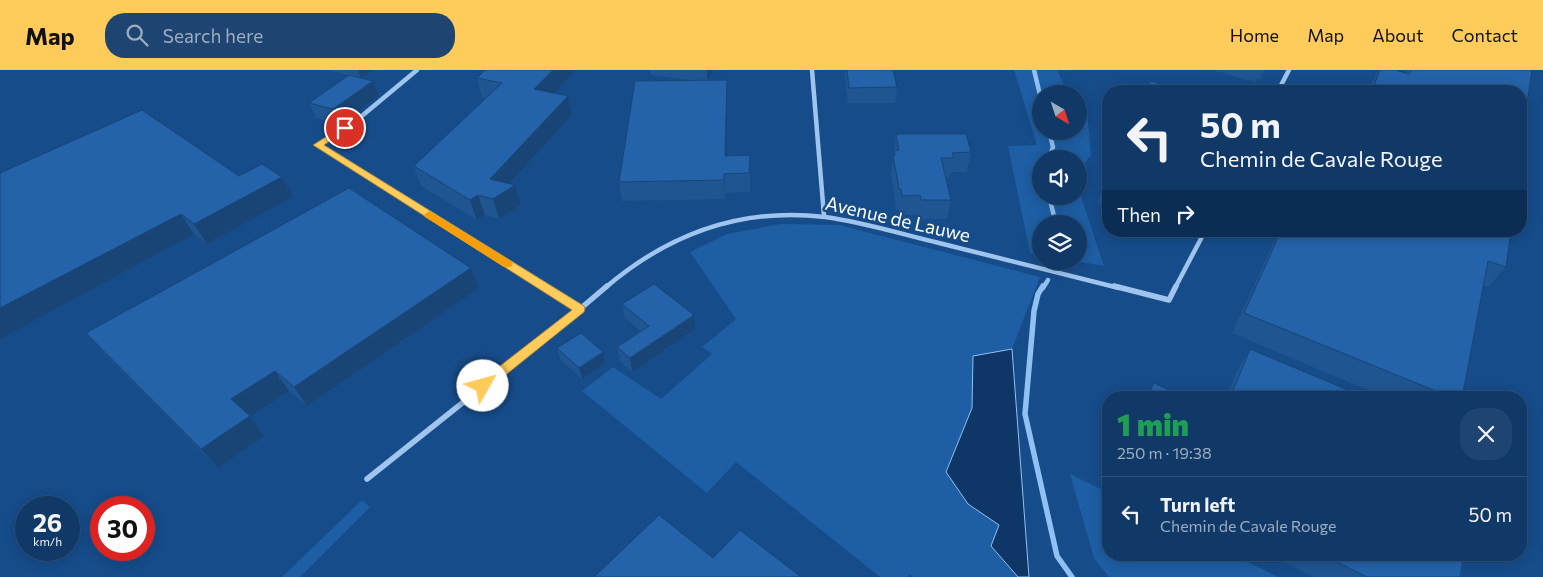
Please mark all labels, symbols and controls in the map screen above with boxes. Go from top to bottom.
search box [105,13,455,58]
text: Map [25,21,75,50]
icon: search [123,21,151,49]
text: Search here [163,24,263,47]
text: Home [1230,24,1279,46]
text: Map [1307,24,1344,46]
text: About [1372,24,1424,46]
text: Contact [1452,24,1518,46]
north arrow [1032,85,1088,140]
map controls [1032,85,1087,270]
text: 50 m [1200,102,1281,145]
icon: left [1117,105,1182,170]
pin [324,107,366,149]
icon: arrive [331,114,359,142]
text: Chemin de Cavale Rouge [1200,145,1443,172]
button: sound [1032,150,1087,205]
street label: Avenue de Lauwe [823,191,973,246]
icon: right [1171,200,1199,228]
text: Then [1117,203,1161,226]
button: layers [1032,215,1087,270]
position arrow [456,359,508,411]
text: 1 min [1117,405,1189,442]
button: close [1460,408,1512,460]
text: 250 m · 19:38 [1117,443,1212,462]
text: Turn left [1160,493,1235,516]
speed limit sign: 30 [90,496,155,561]
icon: left [1117,500,1145,528]
text: 50 m [1468,503,1512,526]
text: 26 [33,507,62,537]
text: Chemin de Cavale Rouge [1160,516,1336,535]
text: km/h [33,534,62,548]

